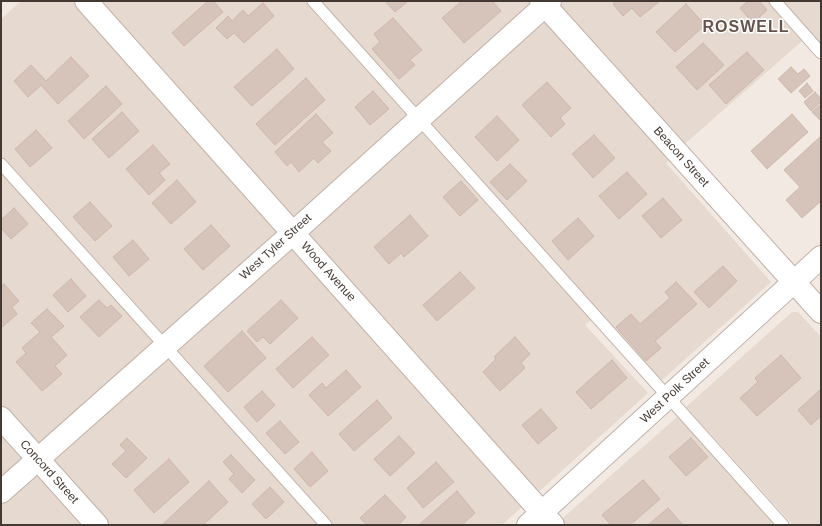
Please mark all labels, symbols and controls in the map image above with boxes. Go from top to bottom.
district label: ROSWELL [703,18,789,38]
street label: Beacon Street [650,124,712,190]
street label: West Tyler Street [237,211,315,283]
street label: Wood Avenue [298,239,358,305]
street label: West Polk Street [637,355,713,427]
street label: Concord Street [17,437,81,507]

